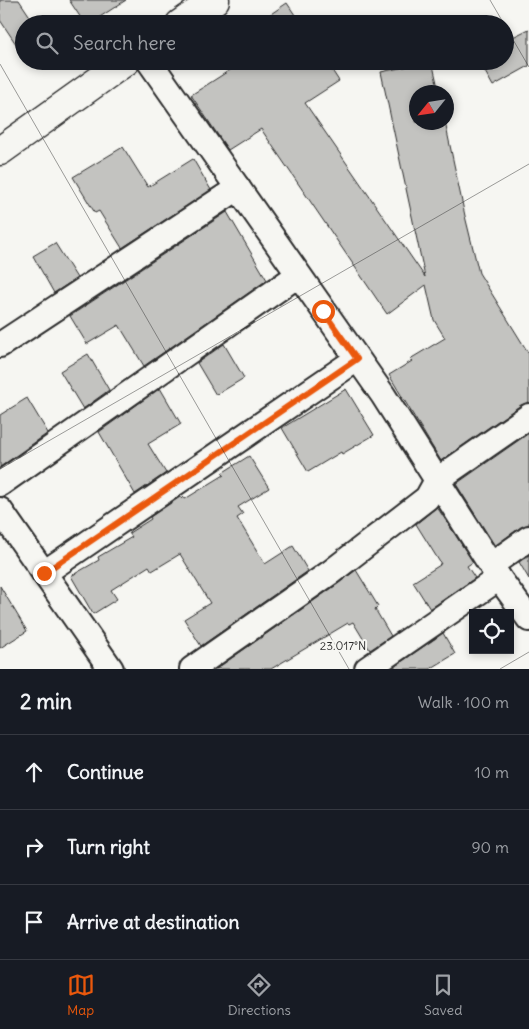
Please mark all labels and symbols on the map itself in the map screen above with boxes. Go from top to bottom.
north arrow [409,85,454,130]
route start [312,300,335,323]
route end [33,562,56,585]
text: 23.017°N [320,638,366,653]

